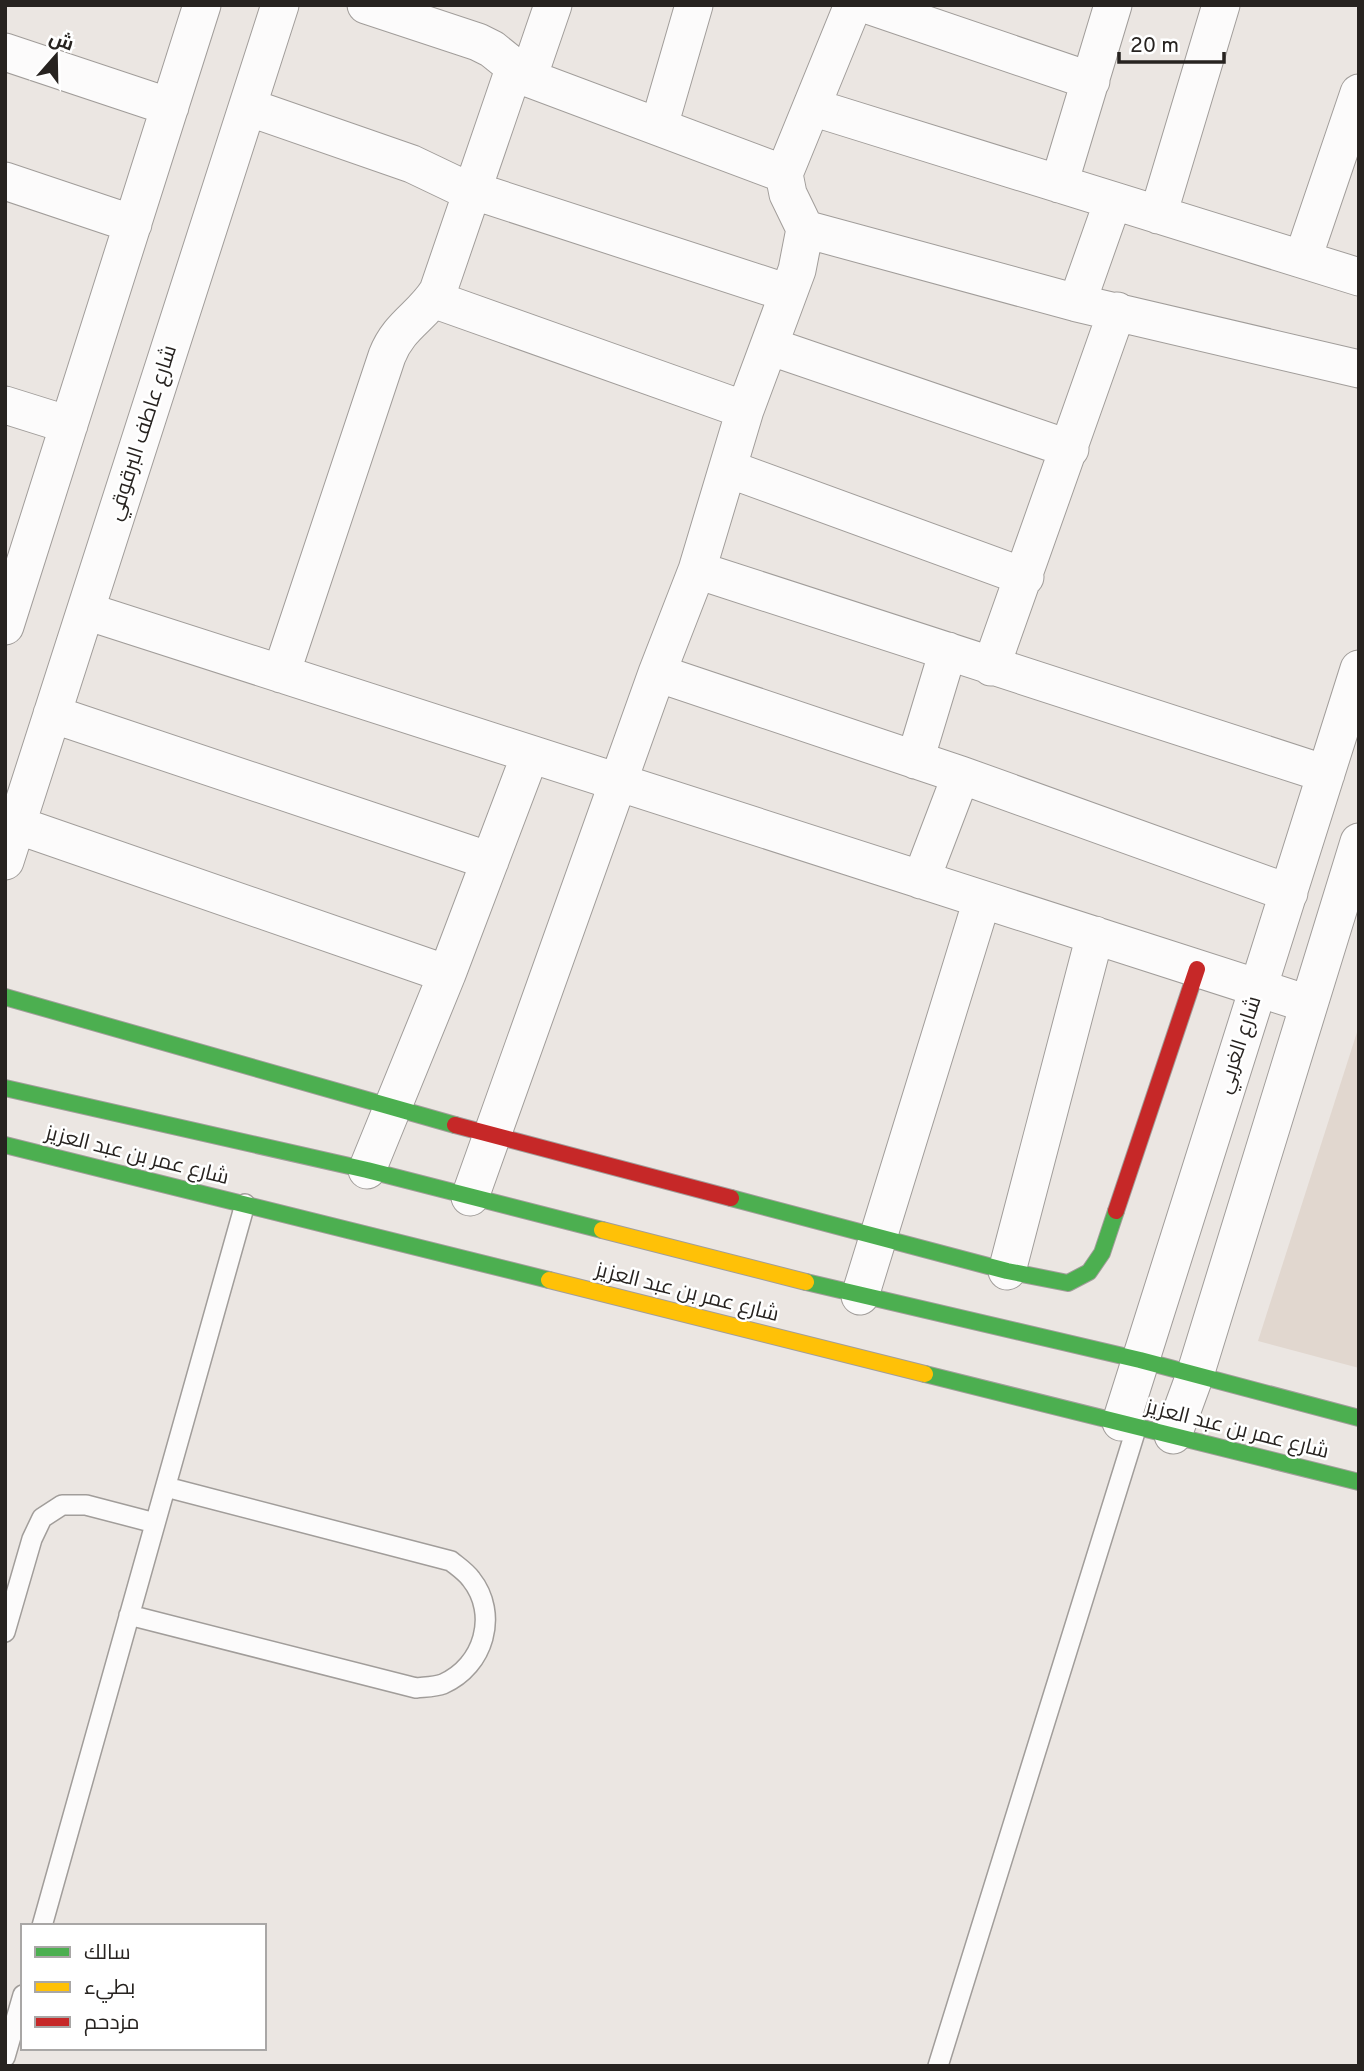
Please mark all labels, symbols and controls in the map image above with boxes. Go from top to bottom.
north arrow [21,21,91,91]
scale bar [1119,21,1224,65]
text: ش [46,26,77,57]
text: 20 m [1130,33,1179,60]
street label: شارع عاطف البرقوقي [102,342,185,524]
street label: شارع الغربي [1212,993,1269,1097]
street label: شارع عمر بن عبد العزيز [41,1120,232,1192]
street label: شارع عمر بن عبد العزيز [591,1257,782,1329]
street label: شارع عمر بن عبد العزيز [1141,1394,1332,1466]
legend [21,1924,266,2050]
text: سالك [84,1940,131,1967]
text: بطيء [84,1975,135,2003]
text: مزدحم [84,2010,139,2037]

